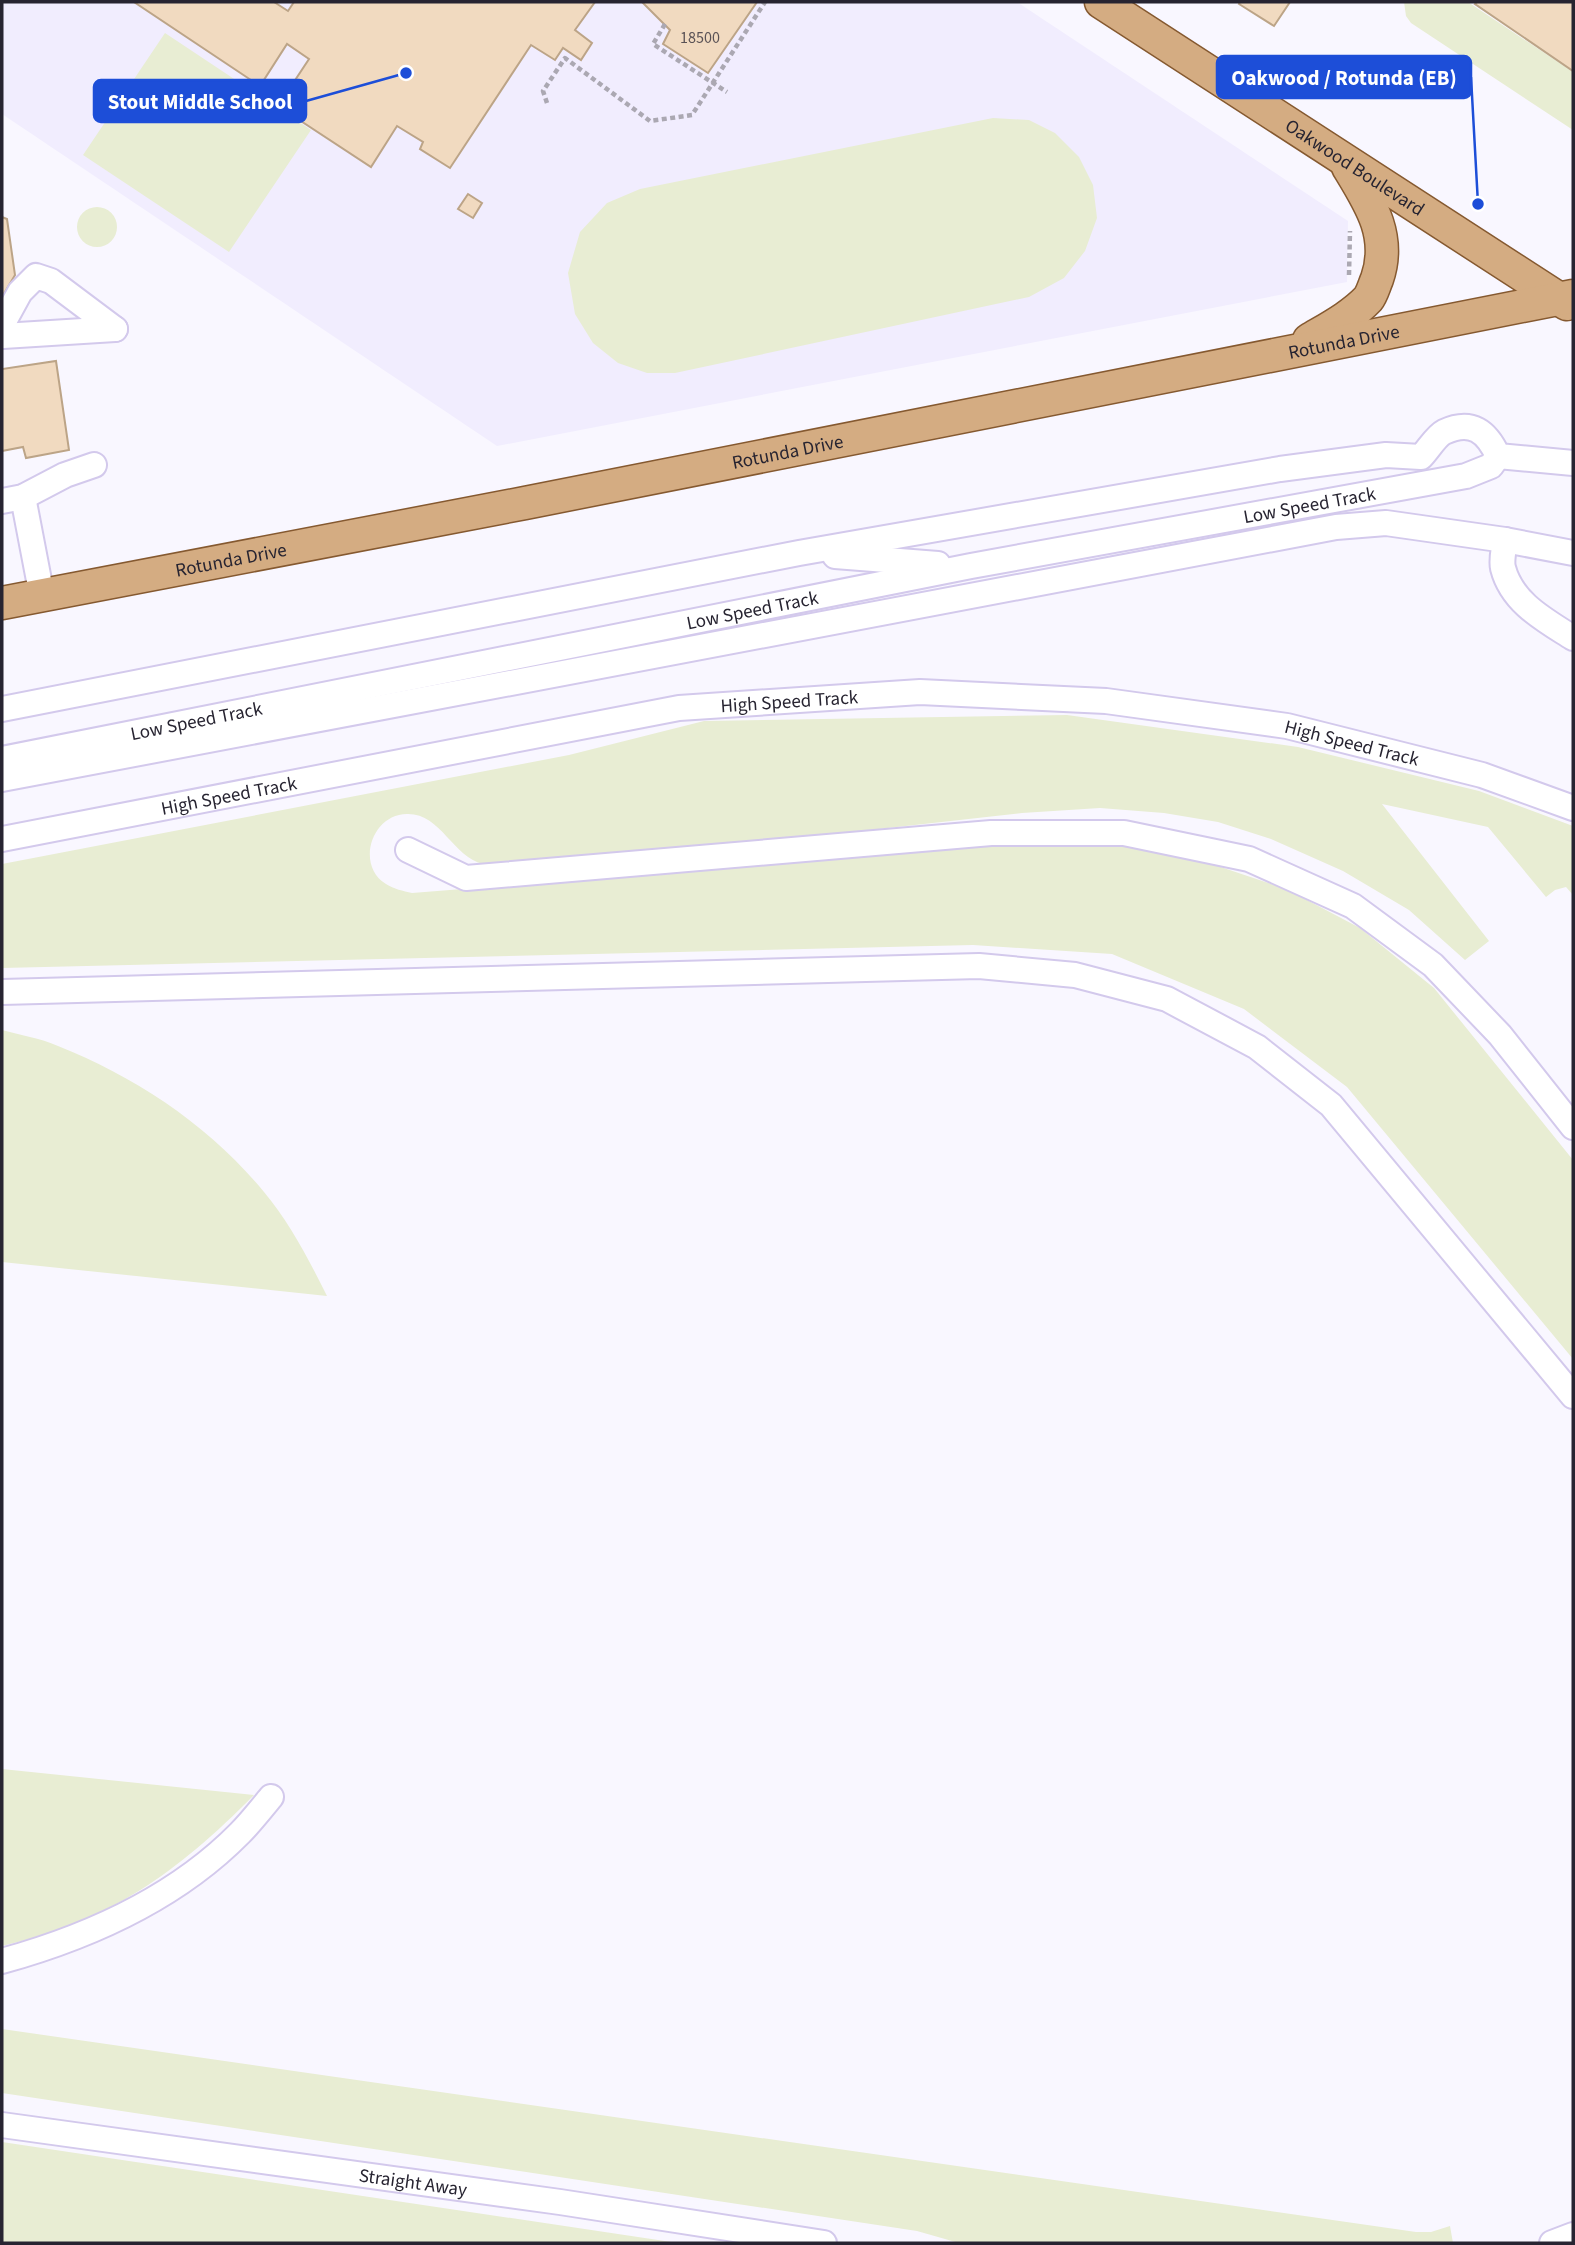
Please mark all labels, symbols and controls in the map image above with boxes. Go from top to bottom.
house number: 18500 [680,27,720,49]
callout: Oakwood / Rotunda (EB) [1217,56,1471,98]
text: Oakwood / Rotunda (EB) [1231,63,1457,93]
callout: Stout Middle School [94,80,306,122]
text: Stout Middle School [108,87,292,117]
street label: Oakwood Boulevard [1279,113,1430,223]
street label: Rotunda Drive [1286,319,1402,367]
street label: Rotunda Drive [730,428,846,477]
street label: Low Speed Track [1241,481,1379,531]
street label: Rotunda Drive [173,537,289,585]
street label: Low Speed Track [684,585,821,637]
street label: High Speed Track [720,684,860,720]
street label: Low Speed Track [128,695,265,748]
street label: High Speed Track [1281,714,1422,774]
street label: High Speed Track [159,770,300,823]
street label: Straight Away [357,2162,469,2204]

